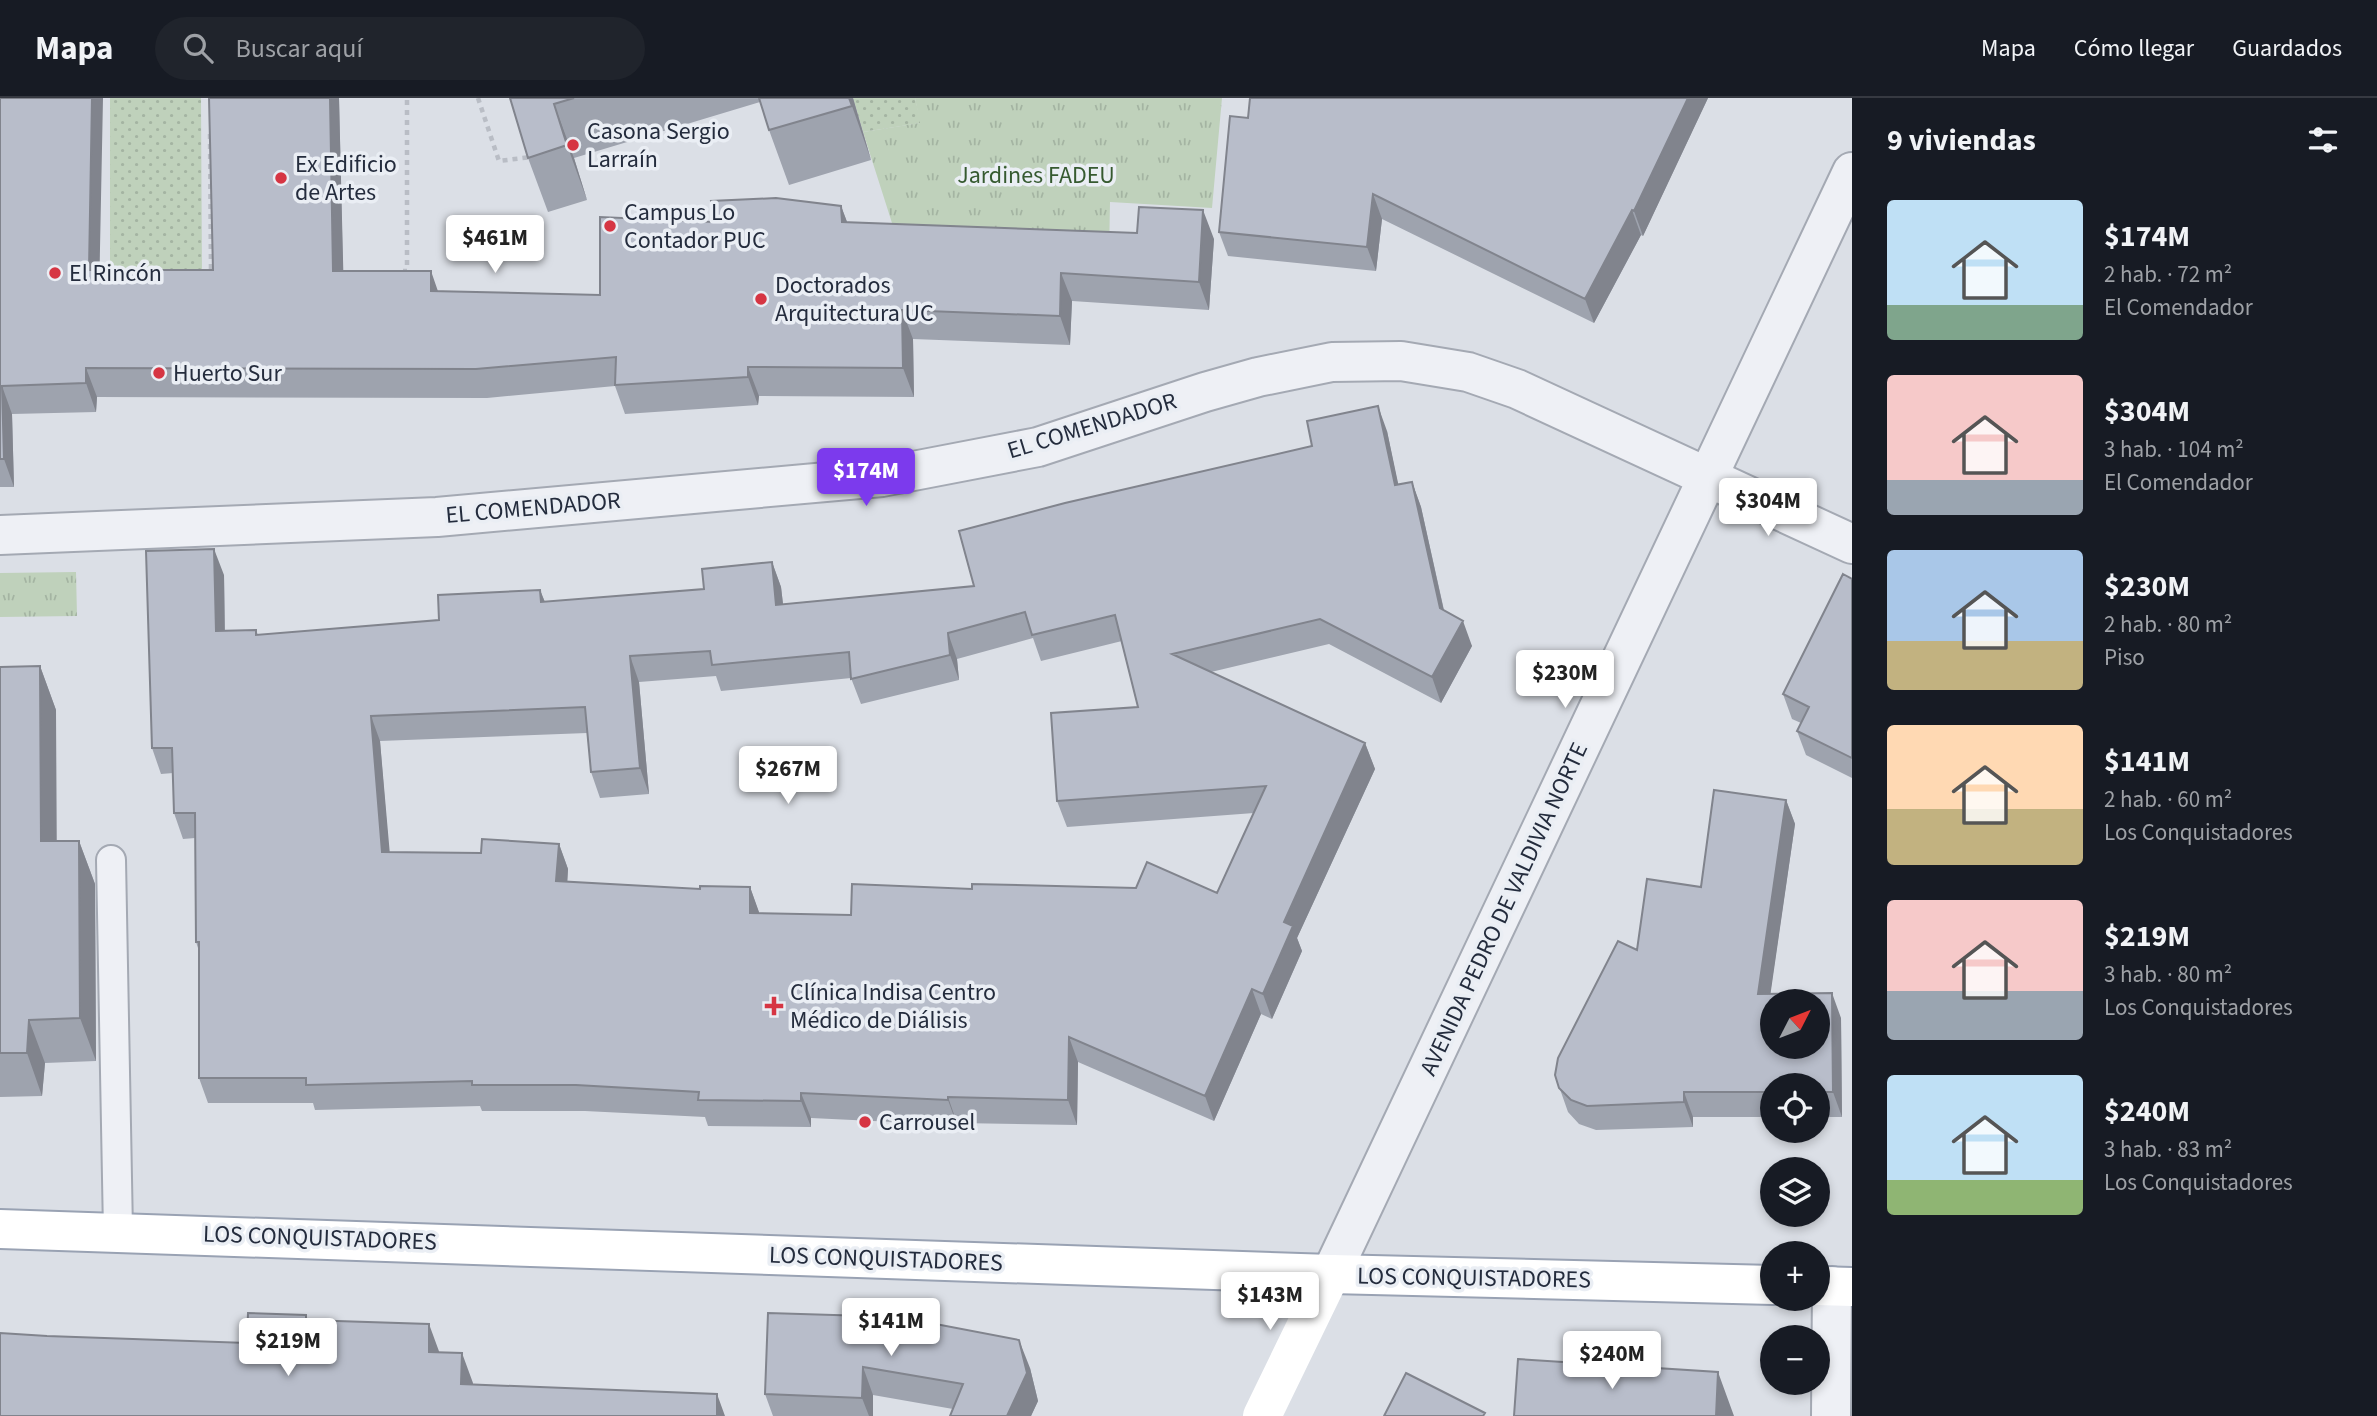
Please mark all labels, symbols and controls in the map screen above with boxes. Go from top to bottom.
search box [155,17,645,80]
text: Mapa [35,25,113,72]
icon: search [179,29,217,67]
text: Buscar aquí [235,30,363,67]
text: Mapa [1981,31,2036,66]
text: Cómo llegar [2074,31,2194,66]
text: Guardados [2232,31,2342,66]
place label: Casona Sergio Larraín [587,114,730,177]
text: 9 viviendas [1887,119,2036,162]
icon: filters [2304,121,2342,159]
marker: Casona Sergio Larraín [565,137,581,153]
place label: Ex Edificio de Artes [295,147,397,210]
park label: Jardines FADEU [957,158,1115,193]
marker: Ex Edificio de Artes [273,170,289,186]
place label: Campus Lo Contador PUC [624,195,766,258]
text: $174M [2104,215,2190,258]
pin: $461M [446,216,544,275]
marker: Campus Lo Contador PUC [602,218,618,234]
text: $461M [462,221,528,254]
icon: home [1943,228,2027,312]
place label: El Rincón [69,256,162,291]
text: 2 hab. · 72 m² [2104,258,2232,291]
marker: El Rincón [47,265,63,281]
place label: Doctorados Arquitectura UC [775,268,934,331]
marker: Doctorados Arquitectura UC [753,291,769,307]
text: El Comendador [2104,291,2253,324]
place label: Huerto Sur [173,356,282,391]
marker: Huerto Sur [151,365,167,381]
street label: EL COMENDADOR [1003,383,1181,468]
text: $304M [2104,390,2190,433]
icon: home [1943,403,2027,487]
text: 3 hab. · 104 m² [2104,433,2244,466]
pin: $174M [817,448,915,508]
text: $174M [833,454,899,487]
text: El Comendador [2104,466,2253,499]
pin: $304M [1719,478,1817,538]
street label: EL COMENDADOR [444,483,622,533]
text: $304M [1735,484,1801,517]
text: $230M [2104,565,2190,608]
icon: home [1943,578,2027,662]
text: 2 hab. · 80 m² [2104,608,2232,641]
text: Piso [2104,641,2145,674]
pin: $230M [1516,650,1614,710]
text: $230M [1532,656,1598,689]
street label: AVENIDA PEDRO DE VALDIVIA NORTE [1411,737,1597,1081]
text: $141M [2104,740,2190,783]
pin: $267M [739,746,837,806]
text: $267M [755,752,821,785]
icon: home [1943,753,2027,837]
text: 2 hab. · 60 m² [2104,783,2232,816]
text: Los Conquistadores [2104,816,2293,849]
text: $219M [2104,915,2190,958]
icon: home [1943,928,2027,1012]
text: 3 hab. · 80 m² [2104,958,2232,991]
place label: Clínica Indisa Centro Médico de Diálisis [790,975,996,1038]
north arrow [1760,989,1830,1059]
map controls [1760,989,1830,1395]
text: Los Conquistadores [2104,991,2293,1024]
marker: Clínica Indisa Centro Médico de Diálisis [764,996,784,1016]
button: locate [1760,1073,1830,1143]
text: $240M [2104,1090,2190,1133]
icon: home [1943,1103,2027,1187]
place label: Carrousel [879,1105,975,1140]
marker: Carrousel [857,1114,873,1130]
text: 3 hab. · 83 m² [2104,1133,2232,1166]
button: layers [1760,1157,1830,1227]
text: Los Conquistadores [2104,1166,2293,1199]
street label: LOS CONQUISTADORES [203,1216,437,1260]
street label: LOS CONQUISTADORES [769,1237,1003,1281]
button: + [1760,1241,1830,1311]
street label: LOS CONQUISTADORES [1357,1258,1591,1298]
pin: $143M [1221,1272,1319,1332]
text: $143M [1237,1278,1303,1311]
pin: $141M [842,1298,940,1358]
text: $141M [858,1304,924,1337]
pin: $219M [239,1318,337,1378]
text: $219M [255,1324,321,1357]
button: − [1760,1325,1830,1395]
pin: $240M [1563,1332,1661,1391]
text: $240M [1579,1337,1645,1370]

